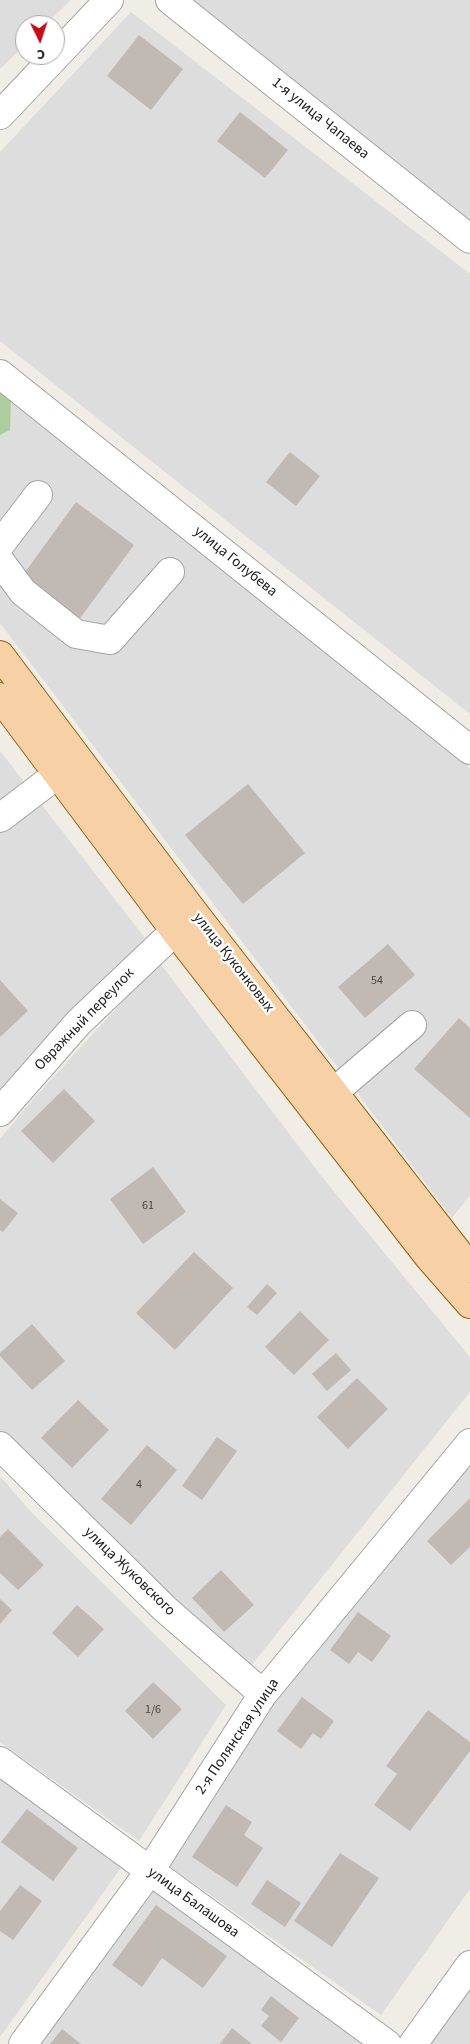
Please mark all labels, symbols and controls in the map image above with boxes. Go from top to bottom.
north arrow [15,15,65,65]
text: С [36,44,46,64]
street label: 1-я улица Чапаева [268,74,372,164]
street label: улица Голубева [190,523,280,601]
street label: улица Куконковых [189,910,277,1016]
street label: Овражный переулок [31,965,139,1075]
house number: 54 [371,974,383,988]
house number: 61 [142,1199,154,1213]
house number: 4 [136,1478,142,1492]
street label: улица Жуковского [80,1524,178,1620]
street label: 2-я Полянская улица [192,1675,284,1799]
house number: 1/6 [145,1703,161,1717]
street label: улица Балашова [144,1864,242,1942]

